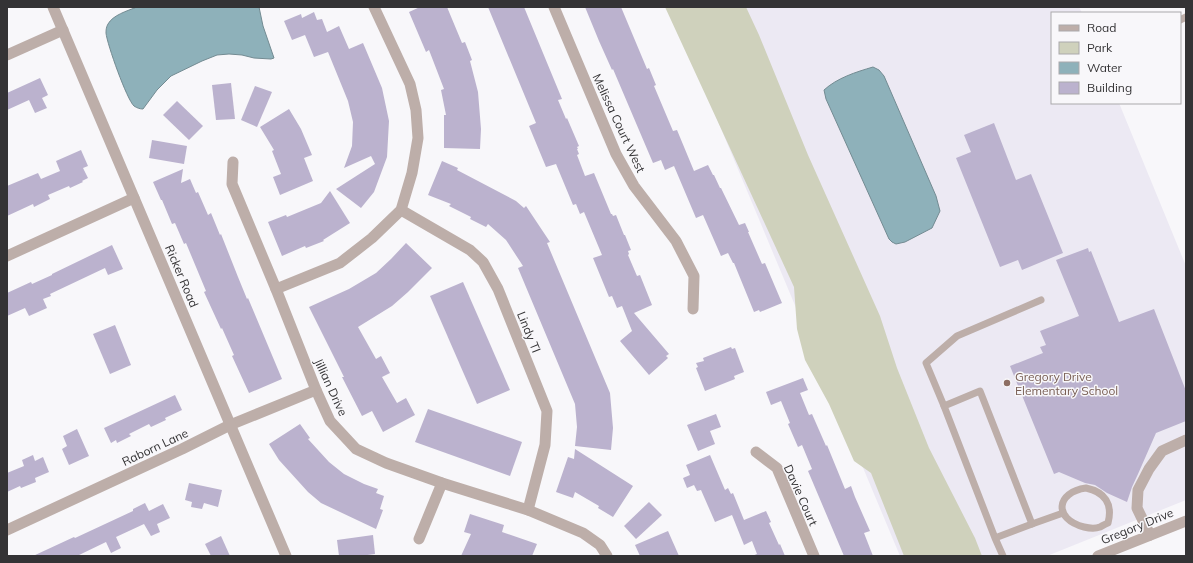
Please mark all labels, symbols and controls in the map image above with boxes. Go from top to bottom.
legend [1051,12,1181,104]
text: Road [1087,20,1116,35]
text: Park [1087,40,1113,55]
text: Water [1087,60,1123,75]
street label: Melissa Court West [589,71,649,175]
text: Building [1087,80,1132,95]
street label: Ricker Road [162,242,202,310]
street label: Lindy Tl [514,309,544,355]
street label: Jillian Drive [311,356,351,418]
place label: Gregory Drive Elementary School [1015,369,1118,398]
marker: Gregory Drive Elementary School [1002,378,1012,388]
street label: Raborn Lane [119,425,191,469]
street label: Davie Court [781,462,821,528]
street label: Gregory Drive [1099,505,1175,547]

